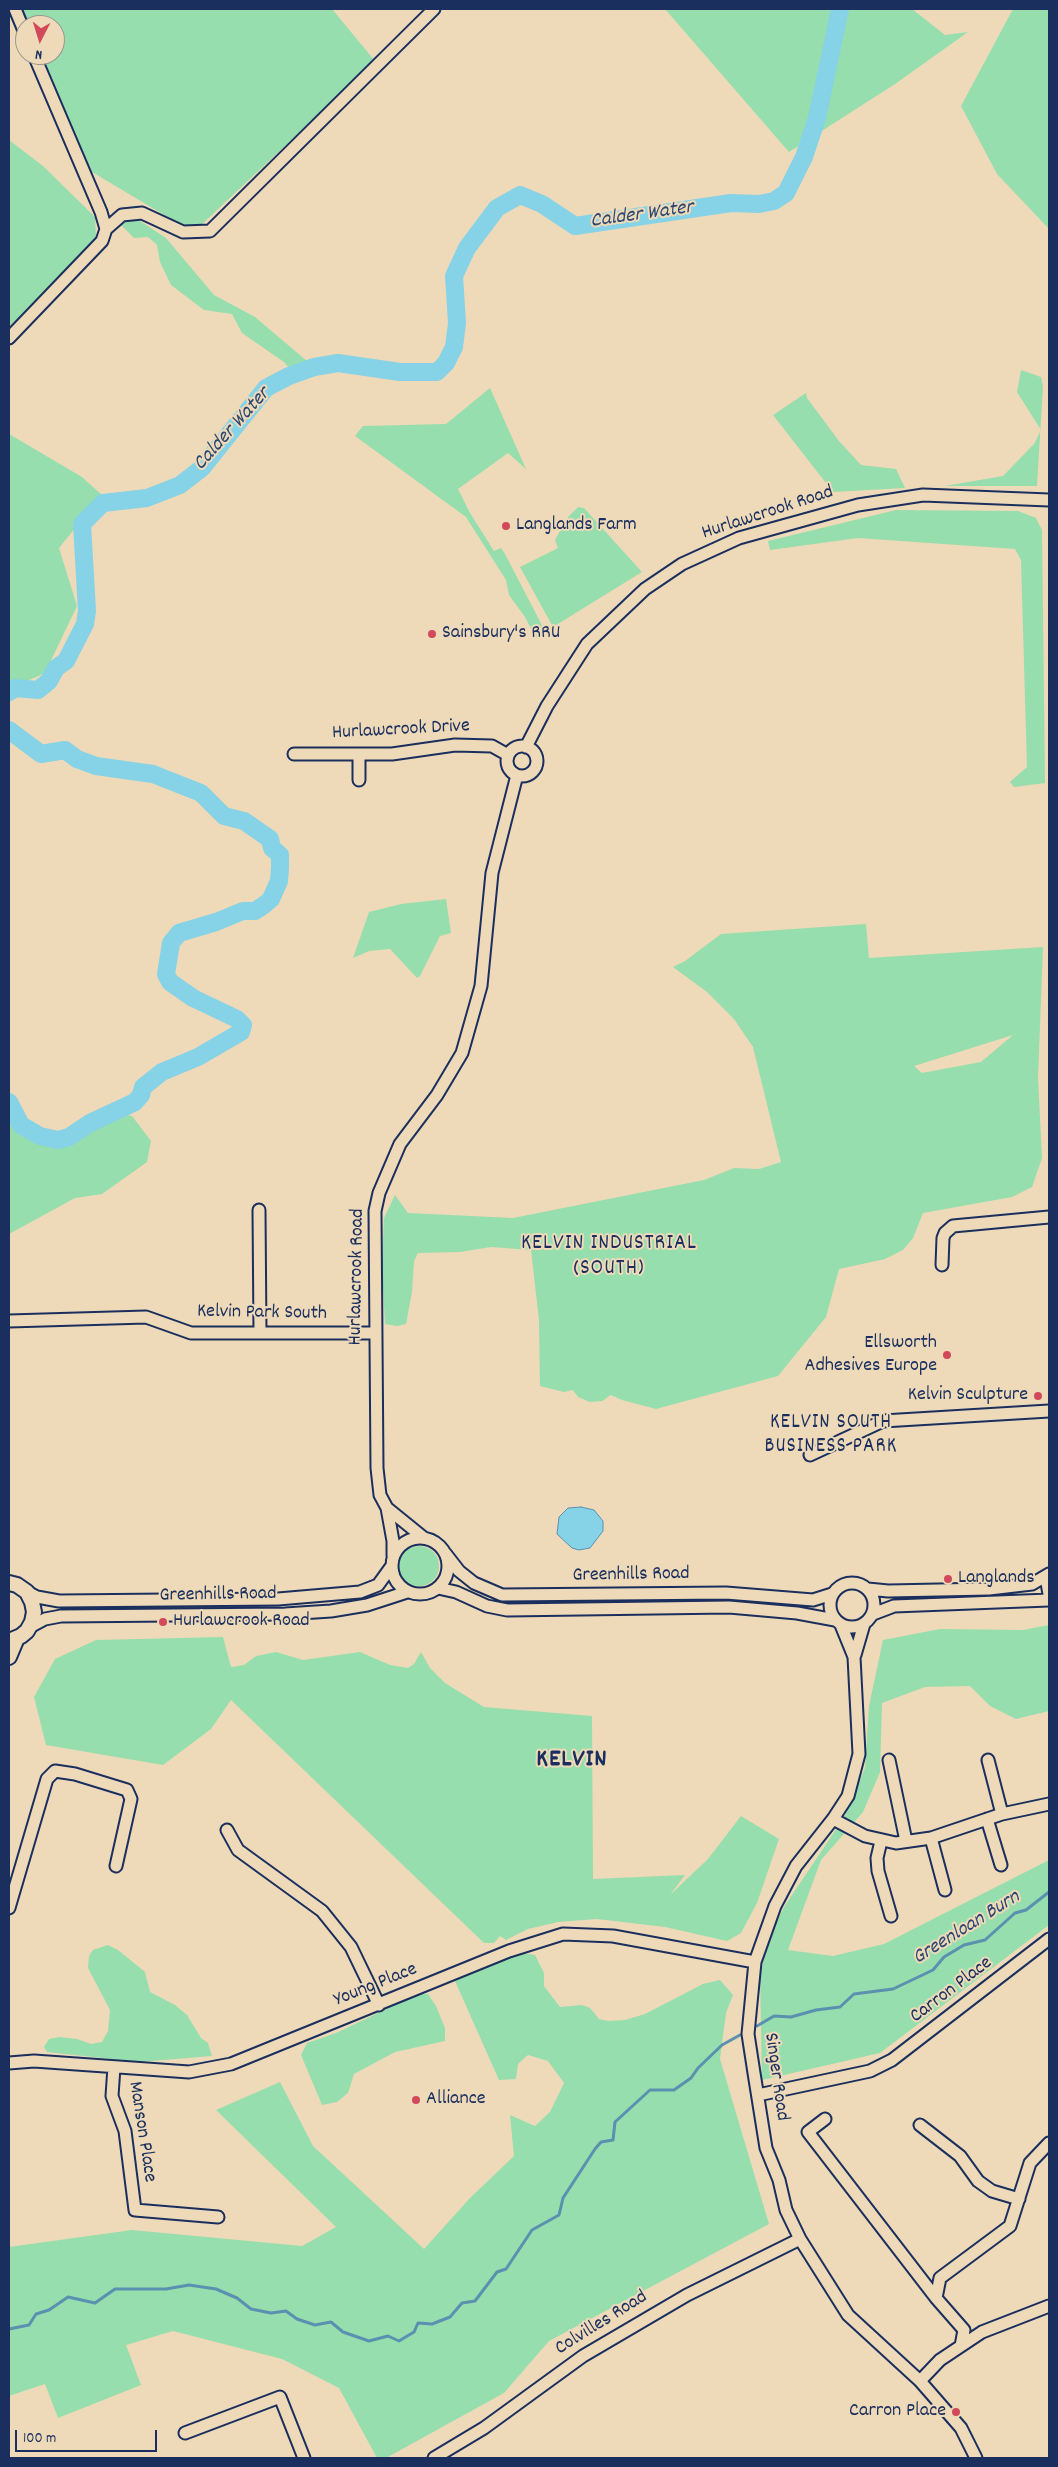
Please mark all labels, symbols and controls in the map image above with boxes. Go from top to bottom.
north arrow [15,15,65,65]
text: N [34,44,43,64]
water label: Calder Water [589,196,695,236]
water label: Calder Water [189,383,277,477]
street label: Hurlawcrook Road [699,481,837,547]
place label: Langlands Farm [516,514,637,538]
marker: Langlands Farm [500,520,512,532]
place label: Sainsbury's RRU [442,622,560,646]
marker: Sainsbury's RRU [426,628,438,640]
street label: Hurlawcrook Drive [332,715,470,747]
street label: Hurlawcrook Road [345,1208,371,1346]
district label: KELVIN INDUSTRIAL (SOUTH) [519,1232,699,1284]
street label: Kelvin Park South [197,1301,327,1327]
place label: Ellsworth Adhesives Europe [804,1332,937,1379]
marker: Ellsworth Adhesives Europe [941,1349,953,1361]
place label: Kelvin Sculpture [908,1384,1028,1408]
marker: Kelvin Sculpture [1032,1390,1044,1402]
district label: KELVIN SOUTH BUSINESS PARK [763,1411,899,1461]
street label: Greenhills Road [572,1563,690,1589]
place label: Langlands [958,1567,1035,1591]
marker: Langlands [942,1573,954,1585]
street label: Greenhills Road [159,1583,277,1609]
place label: Hurlawcrook Road [173,1610,310,1634]
marker: Hurlawcrook Road [157,1616,169,1628]
district label: KELVIN [536,1747,608,1777]
water label: Greenloan Burn [909,1886,1025,1972]
street label: Carron Place [906,1952,998,2030]
street label: Young Place [331,1958,421,2014]
street label: Singer Road [757,2031,793,2123]
street label: Manson Place [121,2080,161,2184]
place label: Alliance [426,2088,486,2112]
marker: Alliance [410,2094,422,2106]
street label: Colvilles Road [551,2286,653,2362]
place label: Carron Place [849,2400,946,2424]
marker: Carron Place [950,2406,962,2418]
scale bar [18,2420,160,2452]
text: 100 m [23,2428,56,2450]

